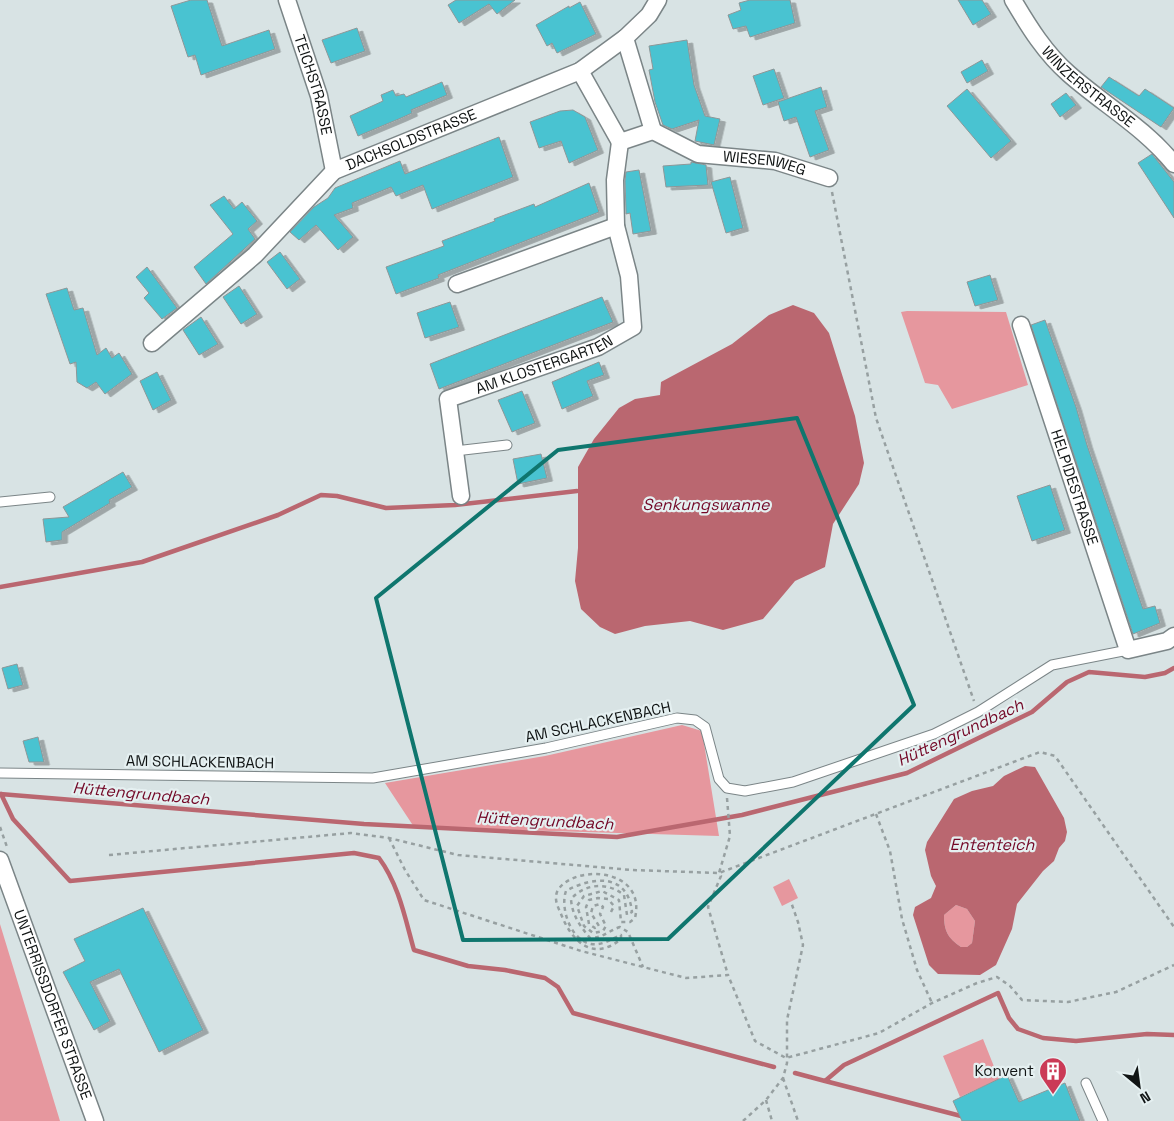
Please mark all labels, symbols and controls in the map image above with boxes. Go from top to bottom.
street label: TEICHSTRASSE [290,32,337,137]
street label: WINZERSTRASSE [1038,42,1139,131]
street label: DACHSOLDSTRASSE [343,104,479,174]
street label: WIESENWEG [722,146,809,179]
street label: AM KLOSTERGARTEN [473,330,616,398]
street label: HELPIDESTRASSE [1047,427,1103,548]
water label: Senkungswanne [643,494,770,515]
water label: Hüttengrundbach [894,693,1028,771]
street label: AM SCHLACKENBACH [523,697,672,746]
street label: AM SCHLACKENBACH [126,751,274,772]
water label: Hüttengrundbach [72,777,211,810]
water label: Hüttengrundbach [476,806,615,835]
water label: Ententeich [950,834,1035,855]
street label: UNTERRISSDORFER STRASSE [10,907,96,1102]
building icon: Konvent [1038,1056,1068,1095]
place label: Konvent [974,1061,1034,1080]
north arrow [1114,1061,1164,1111]
text: N [1137,1087,1154,1108]

